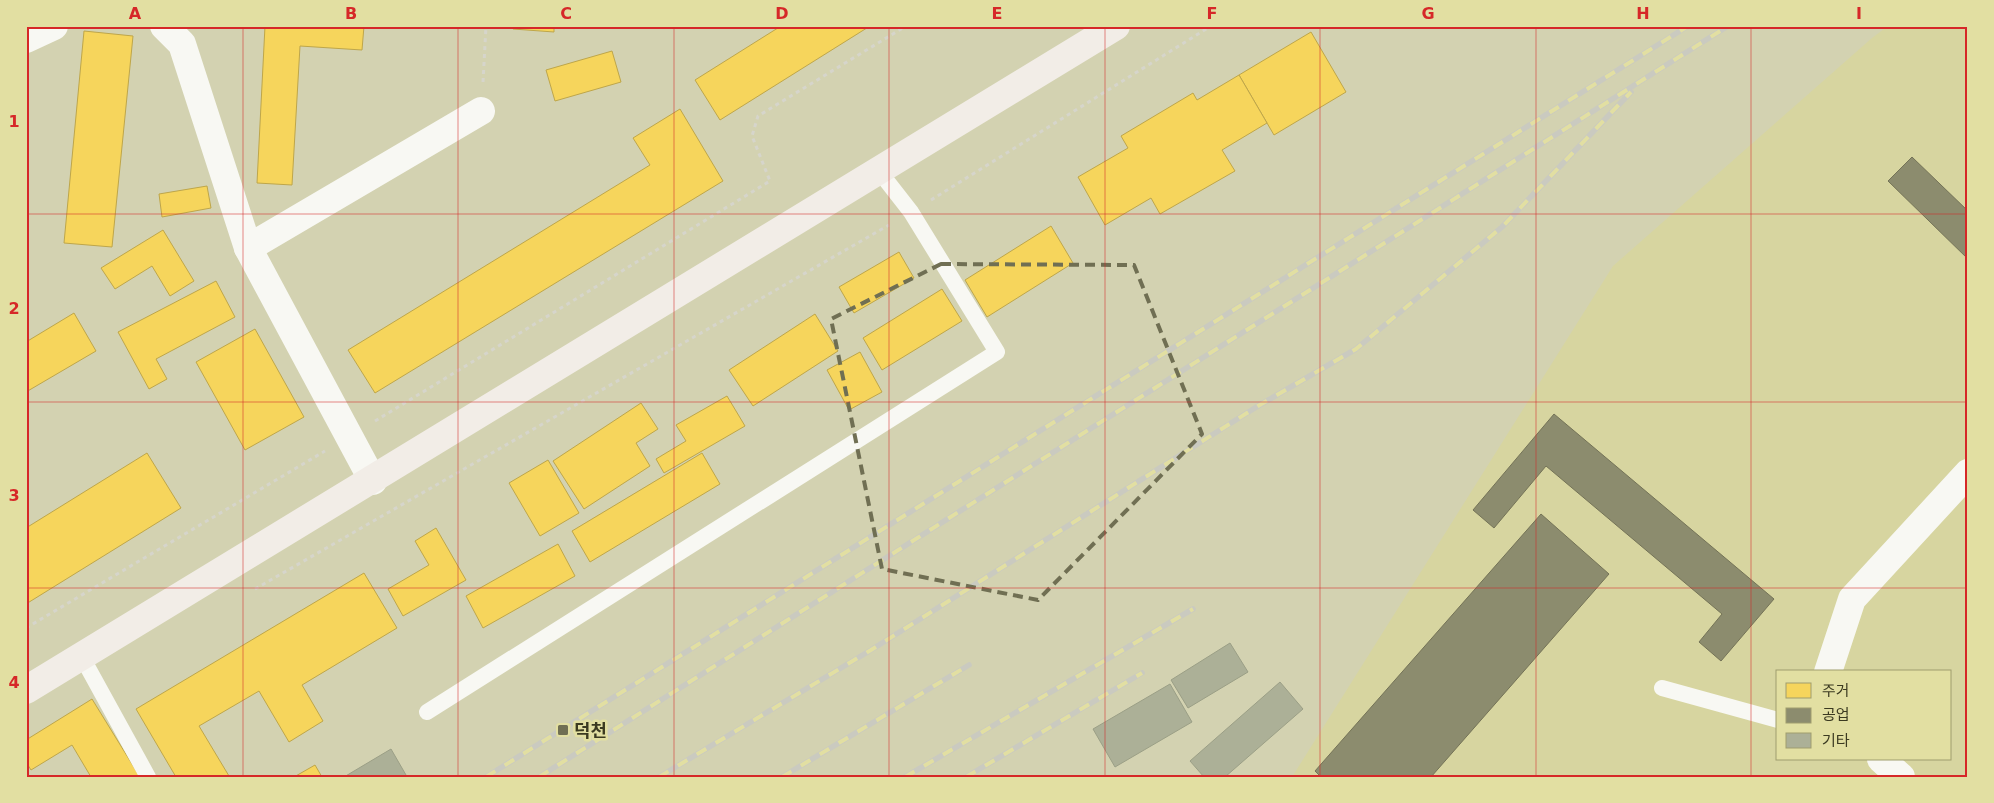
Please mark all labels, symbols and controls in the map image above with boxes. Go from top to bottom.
text: A [129,4,142,23]
text: B [345,4,357,23]
text: C [560,4,572,23]
text: D [775,4,789,23]
text: E [992,4,1002,23]
text: F [1207,4,1217,23]
text: G [1421,4,1435,23]
text: H [1636,4,1650,23]
text: I [1856,4,1862,23]
text: 1 [8,112,20,131]
text: 2 [8,299,20,318]
text: 3 [8,486,20,505]
legend [1776,670,1952,760]
text: 4 [8,673,20,692]
text: 주거 [1822,682,1850,700]
text: 공업 [1822,706,1850,724]
place label: 덕천 [574,720,607,741]
marker: 덕천 [556,723,570,737]
text: 기타 [1822,732,1850,750]

